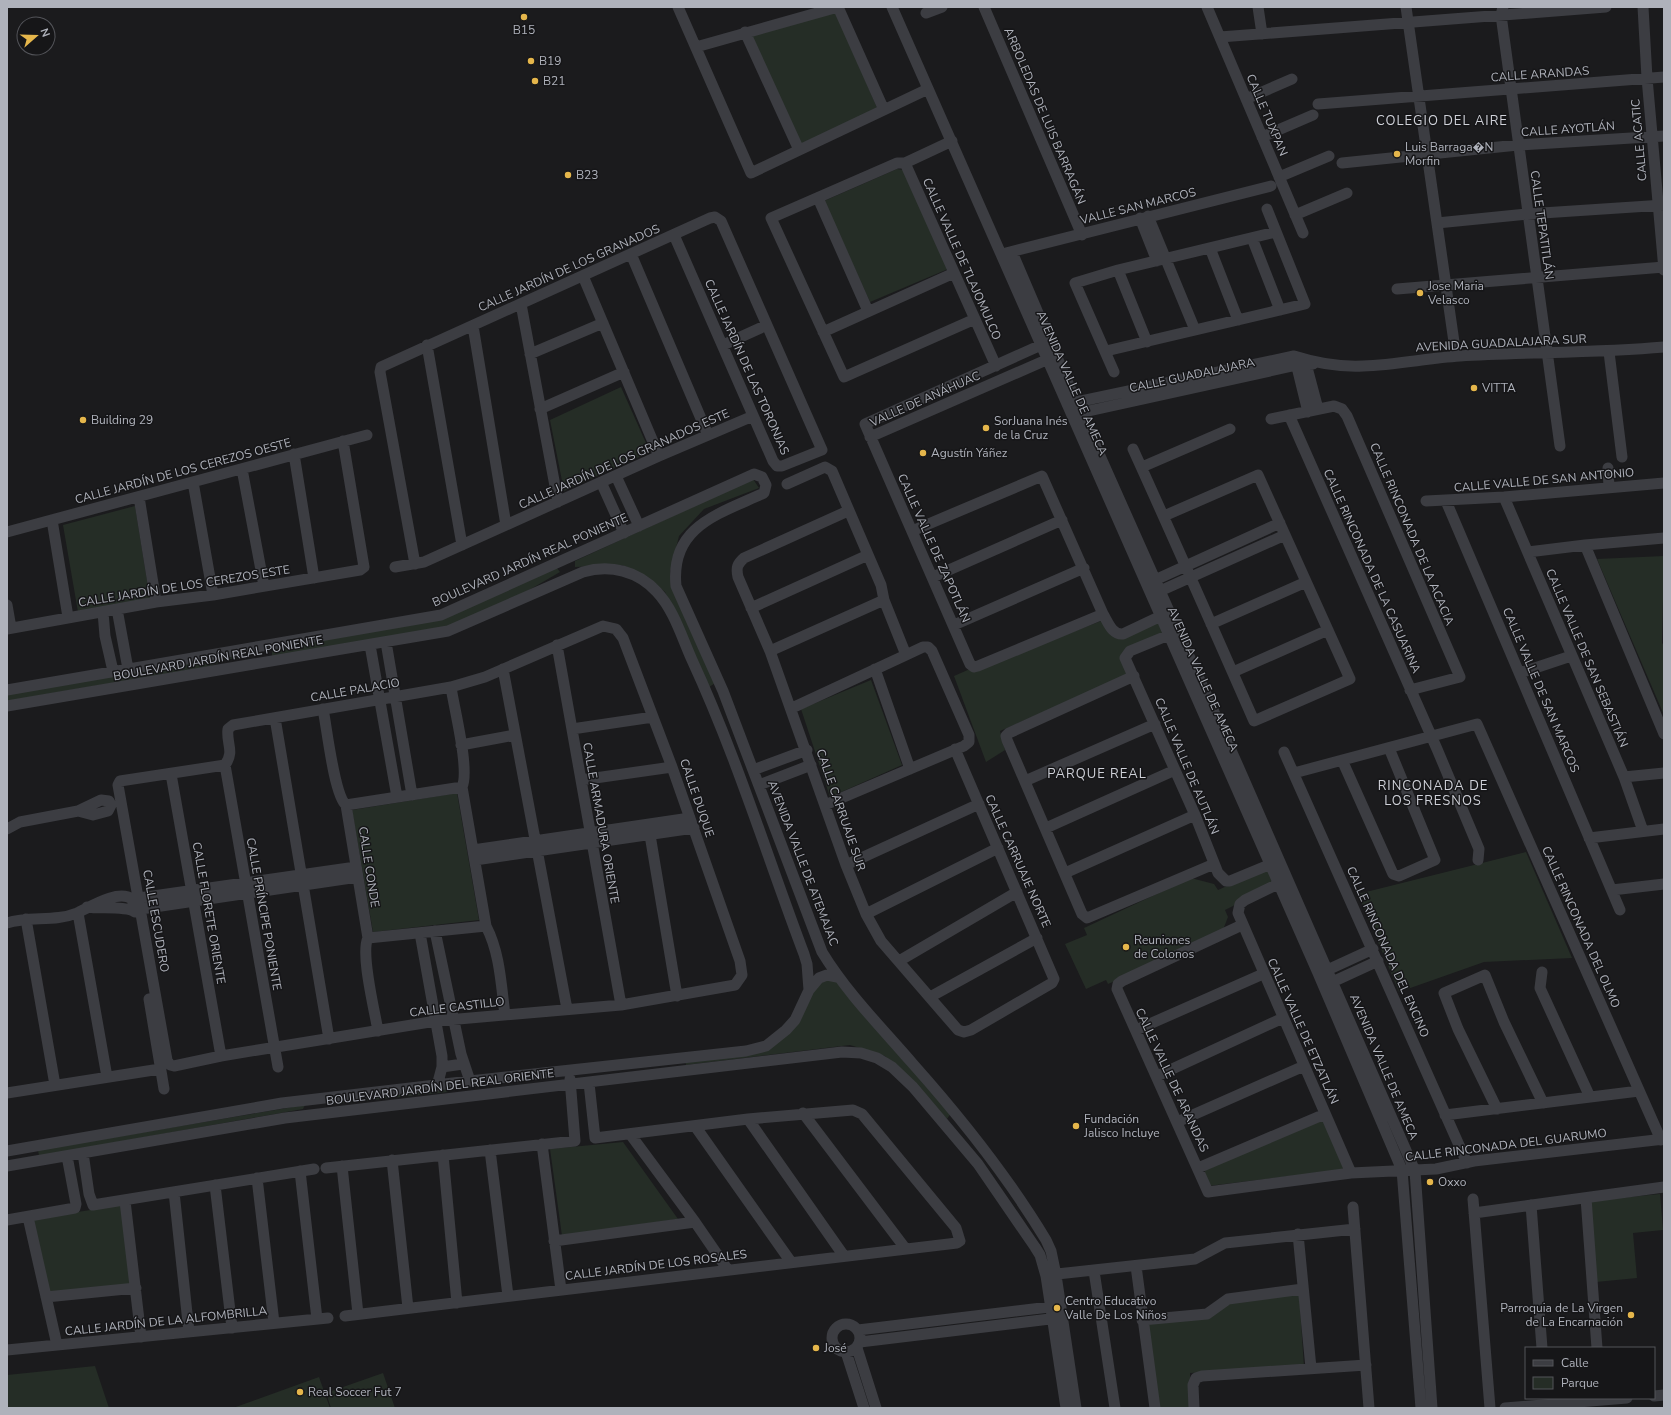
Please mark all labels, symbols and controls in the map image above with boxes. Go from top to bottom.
marker: B15 [519,12,529,22]
north arrow [16,16,56,56]
place label: B15 [513,22,535,38]
street label: ARBOLEDAS DE LUIS BARRAGÁN [1000,25,1090,207]
text: N [36,26,53,39]
place label: B19 [539,53,562,69]
marker: B19 [526,56,536,66]
street label: CALLE ARANDAS [1490,63,1590,85]
street label: CALLE TUXPAN [1242,71,1292,159]
place label: B21 [543,73,566,89]
marker: B21 [530,76,540,86]
street label: CALLE ACATIC [1627,98,1651,182]
district label: COLEGIO DEL AIRE [1376,112,1508,130]
street label: CALLE AYOTLÁN [1520,118,1616,140]
place label: Luis Barraga�N Morfin [1405,139,1493,169]
marker: Luis Barraga�N Morfin [1392,149,1402,159]
place label: B23 [576,167,599,183]
street label: CALLE TEPATITLÁN [1526,169,1558,281]
marker: B23 [563,170,573,180]
street label: CALLE VALLE DE TLAJOMULCO [919,175,1005,343]
street label: VALLE SAN MARCOS [1077,184,1198,228]
street label: CALLE JARDÍN DE LOS GRANADOS [476,221,662,315]
street label: CALLE JARDÍN DE LAS TORONJAS [701,277,793,457]
place label: Jose Maria Velasco [1427,278,1484,308]
marker: Jose Maria Velasco [1415,288,1425,298]
street label: AVENIDA VALLE DE AMECA [1033,308,1111,458]
street label: AVENIDA GUADALAJARA SUR [1415,331,1587,355]
street label: CALLE GUADALAJARA [1128,354,1256,396]
street label: VALLE DE ANÁHUAC [866,367,983,431]
place label: VITTA [1481,380,1516,396]
marker: VITTA [1469,383,1479,393]
street label: CALLE JARDÍN DE LOS GRANADOS ESTE [516,405,732,513]
place label: Building 29 [91,412,153,428]
place label: SorJuana Inés de la Cruz [994,413,1068,443]
marker: Building 29 [78,415,88,425]
marker: SorJuana Inés de la Cruz [981,423,991,433]
street label: CALLE JARDÍN DE LOS CEREZOS OESTE [73,434,293,508]
street label: CALLE RINCONADA DE LA ACACIA [1366,440,1458,628]
place label: Agustín Yáñez [931,445,1008,461]
marker: Agustín Yáñez [918,448,928,458]
street label: CALLE VALLE DE SAN ANTONIO [1453,464,1635,496]
street label: CALLE RINCONADA DE LA CASUARINA [1320,466,1425,676]
street label: CALLE VALLE DE ZAPOTLÁN [894,471,974,625]
street label: BOULEVARD JARDÍN REAL PONIENTE [430,509,630,611]
street label: CALLE JARDÍN DE LOS CEREZOS ESTE [77,561,291,611]
street label: CALLE VALLE DE SAN SEBASTIÁN [1542,566,1632,750]
street label: AVENIDA VALLE DE AMECA [1164,604,1242,754]
street label: CALLE VALLE DE SAN MARCOS [1499,605,1583,775]
street label: BOULEVARD JARDÍN REAL PONIENTE [112,632,324,684]
street label: CALLE PALACIO [309,674,401,706]
street label: CALLE VALLE DE AUTLÁN [1151,695,1223,837]
street label: CALLE ARMADURA ORIENTE [579,741,623,905]
street label: CALLE CARRUAJE SUR [813,747,869,873]
street label: CALLE DUQUE [676,756,718,840]
district label: PARQUE REAL [1047,765,1147,783]
district label: RINCONADA DE LOS FRESNOS [1378,777,1488,810]
street label: AVENIDA VALLE DE ATEMAJAC [764,778,842,948]
street label: CALLE CARRUAJE NORTE [981,792,1055,930]
street label: CALLE CONDE [355,825,383,909]
street label: CALLE PRÍNCIPE PONIENTE [243,836,285,992]
street label: CALLE FLORETE ORIENTE [189,841,229,985]
street label: CALLE RINCONADA DEL OLMO [1538,844,1624,1010]
street label: CALLE RINCONADA DEL ENCINO [1343,864,1433,1040]
street label: CALLE ESCUDERO [139,868,173,974]
place label: Reuniones de Colonos [1134,932,1194,962]
marker: Reuniones de Colonos [1121,942,1131,952]
street label: CALLE VALLE DE ETZATLÁN [1264,956,1342,1106]
street label: AVENIDA VALLE DE AMECA [1346,992,1422,1143]
street label: CALLE CASTILLO [409,993,505,1021]
street label: CALLE VALLE DE ARANDAS [1132,1005,1212,1155]
street label: BOULEVARD JARDÍN DEL REAL ORIENTE [325,1065,555,1109]
place label: Fundación Jalisco Incluye [1083,1111,1160,1141]
marker: Fundación Jalisco Incluye [1071,1121,1081,1131]
street label: CALLE RINCONADA DEL GUARUMO [1404,1125,1608,1165]
place label: Oxxo [1438,1174,1467,1190]
marker: Oxxo [1425,1177,1435,1187]
street label: CALLE JARDÍN DE LOS ROSALES [564,1246,748,1284]
place label: Centro Educativo Valle De Los Niños [1064,1293,1167,1323]
place label: Parroquia de La Virgen de La Encarnación [1500,1300,1623,1330]
street label: CALLE JARDÍN DE LA ALFOMBRILLA [64,1302,268,1340]
marker: Centro Educativo Valle De Los Niños [1052,1303,1062,1313]
marker: Parroquia de La Virgen de La Encarnación [1626,1310,1636,1320]
place label: José [823,1340,847,1356]
marker: José [811,1343,821,1353]
legend [1525,1347,1655,1399]
text: Calle [1561,1355,1589,1371]
text: Parque [1561,1375,1599,1391]
place label: Real Soccer Fut 7 [308,1384,402,1400]
marker: Real Soccer Fut 7 [295,1387,305,1397]

